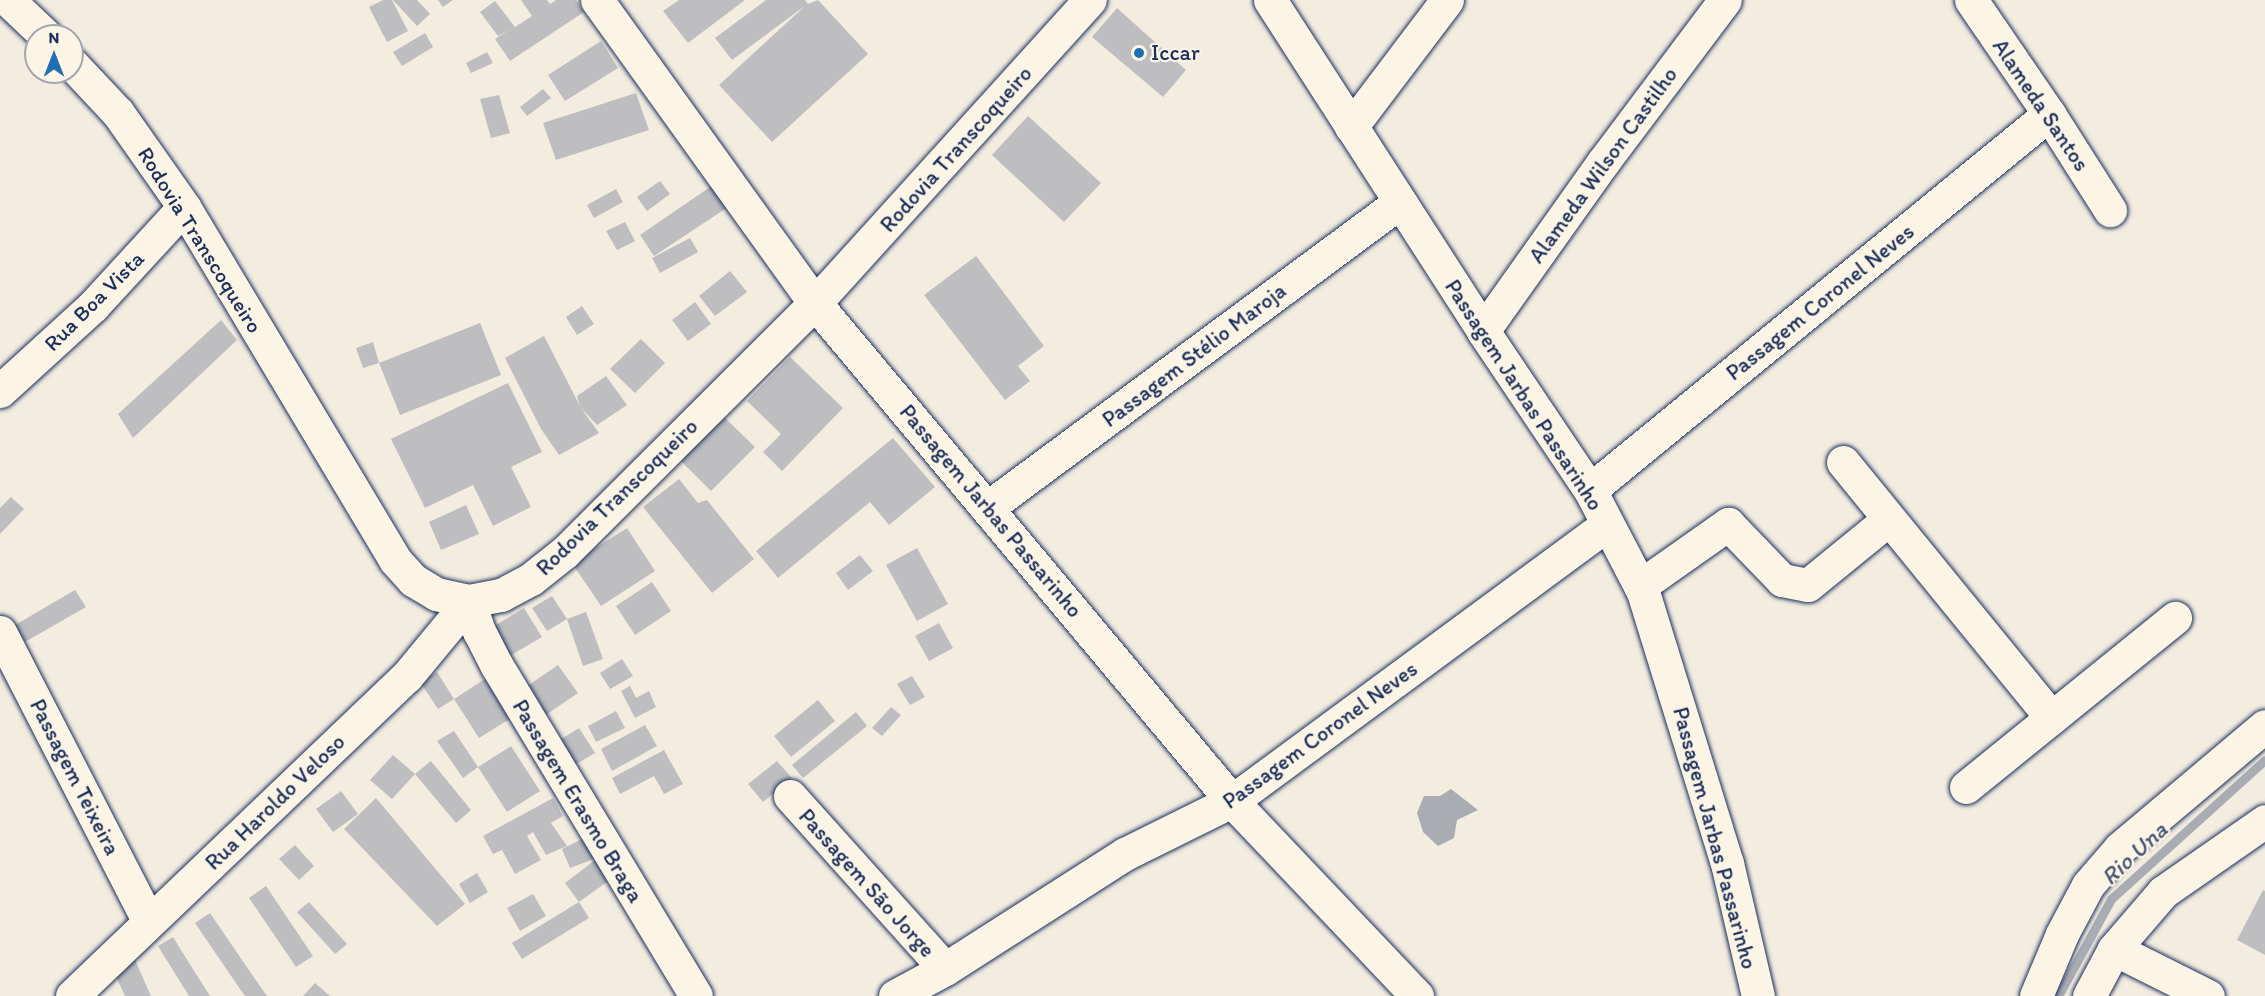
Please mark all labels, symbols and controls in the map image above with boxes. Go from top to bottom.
north arrow [24,24,84,84]
text: N [49,28,59,47]
street label: Alameda Santos [1987,34,2095,176]
place label: Iccar [1151,40,1200,66]
marker: Iccar [1132,46,1146,60]
street label: Rodovia Transcoqueiro [875,61,1037,237]
street label: Alameda Wilson Castilho [1523,62,1683,268]
street label: Rodovia Transcoqueiro [132,142,268,338]
street label: Passagem Coronel Neves [1721,218,1919,386]
street label: Rua Boa Vista [39,246,149,356]
street label: Passagem Jarbas Passarinho [1440,275,1608,515]
street label: Passagem Stélio Maroja [1097,277,1291,433]
street label: Passagem Jarbas Passarinho [894,399,1088,623]
street label: Rodovia Transcoqueiro [531,413,703,581]
street label: Passagem Coronel Neves [1218,656,1422,814]
street label: Passagem Teixeira [24,695,126,859]
street label: Passagem Erasmo Braga [507,695,649,907]
street label: Passagem Jarbas Passarinho [1667,704,1763,972]
street label: Rua Haroldo Veloso [200,729,350,875]
street label: Passagem São Jorge [793,803,941,963]
water label: Rio Una [2095,815,2173,891]

